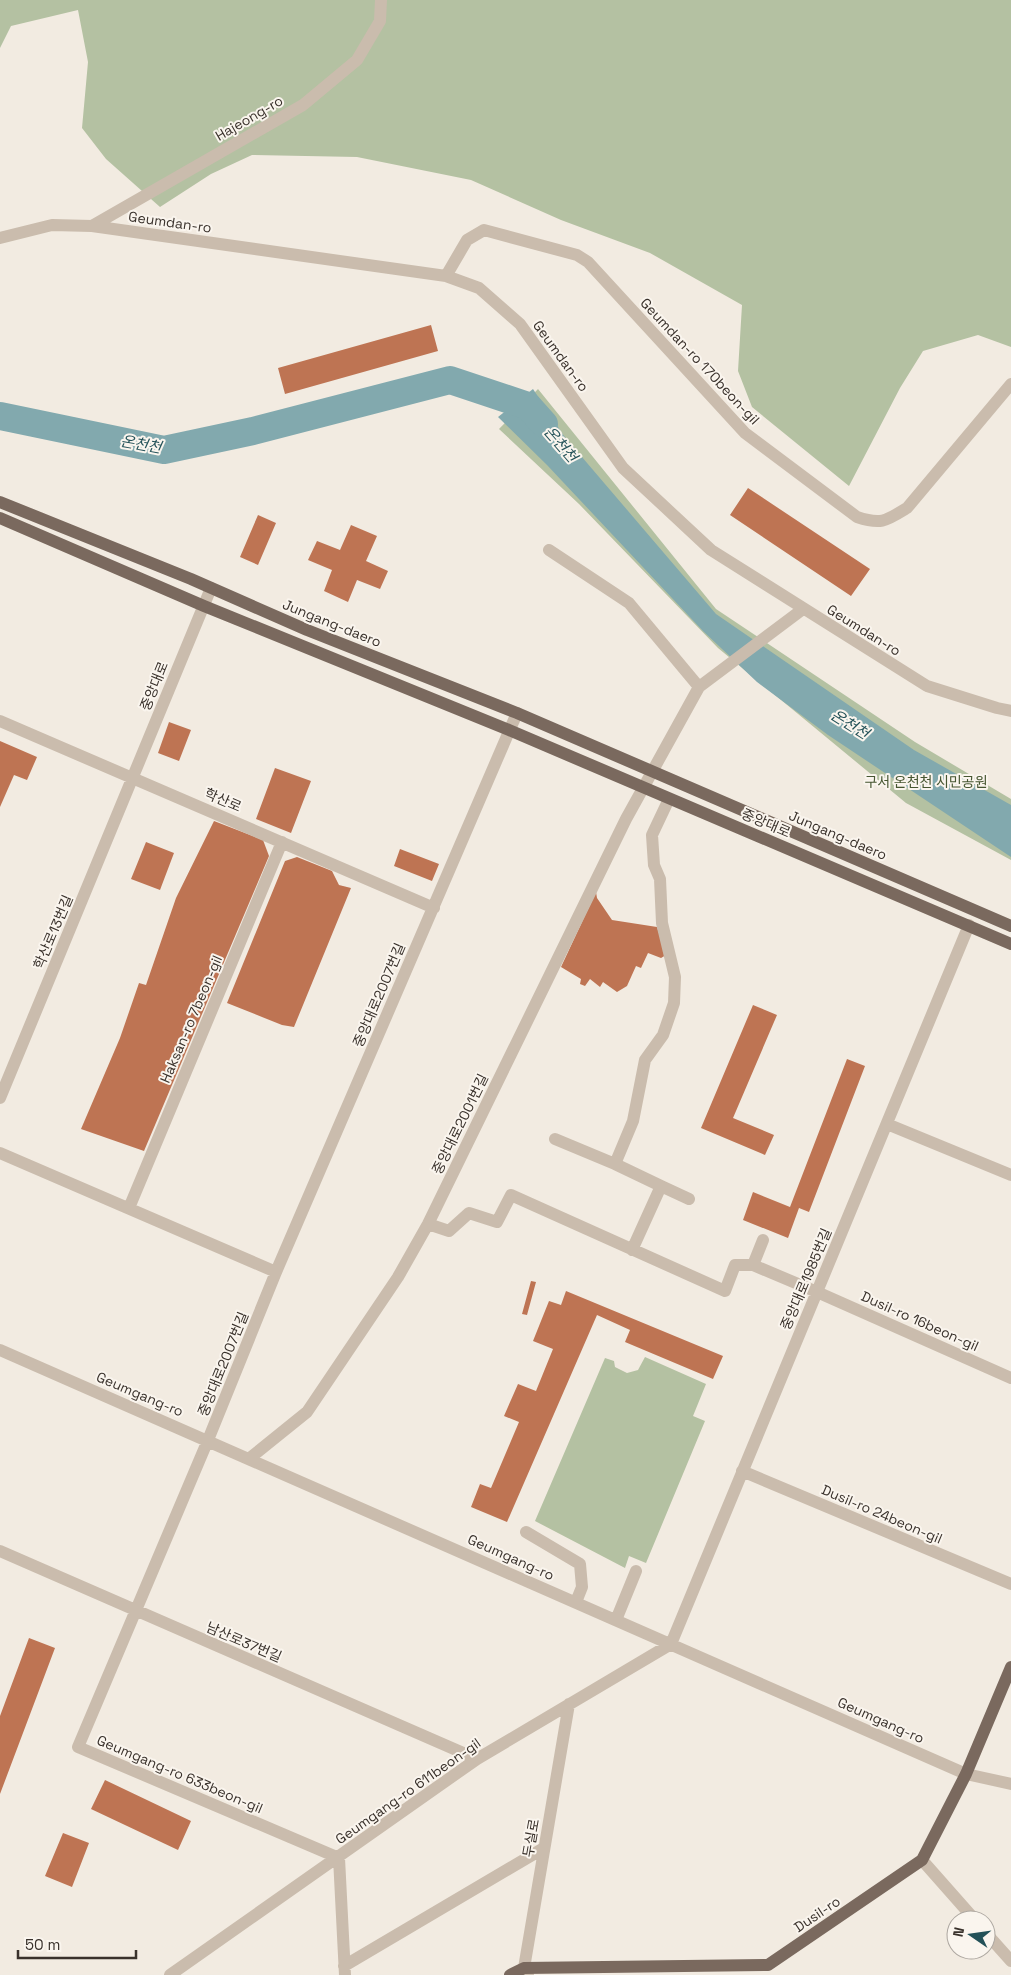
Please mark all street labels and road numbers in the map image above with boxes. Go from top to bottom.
street label: Hajeong-ro [212,91,286,145]
street label: Geumdan-ro [127,207,213,237]
street label: Geumdan-ro 170beon-gil [637,294,763,428]
street label: Geumdan-ro [529,317,593,395]
street label: Jungang-daero [280,595,384,651]
street label: Geumdan-ro [824,600,904,660]
street label: 중앙대로 [136,659,172,713]
street label: 학산로 [202,784,244,816]
street label: 중앙대로 [739,805,793,841]
street label: Jungang-daero [786,806,890,864]
street label: 학산로13번길 [29,892,77,972]
street label: 중앙대로2007번길 [349,940,409,1050]
street label: Haksan-ro 7beon-gil [156,953,226,1085]
street label: 중앙대로2001번길 [428,1071,492,1177]
street label: 중앙대로1985번길 [776,1225,836,1333]
street label: Dusil-ro 16beon-gil [858,1287,982,1355]
street label: 중앙대로2007번길 [194,1309,252,1419]
street label: Geumgang-ro [94,1368,186,1420]
street label: Dusil-ro 24beon-gil [819,1480,945,1548]
street label: Geumgang-ro [465,1530,557,1584]
street label: 남산로37번길 [203,1618,285,1666]
street label: Geumgang-ro [835,1693,927,1747]
street label: Geumgang-ro 633beon-gil [94,1731,266,1817]
street label: Geumgang-ro 611beon-gil [332,1734,484,1848]
street label: 두실로 [519,1817,543,1859]
street label: Dusil-ro [790,1892,844,1936]

